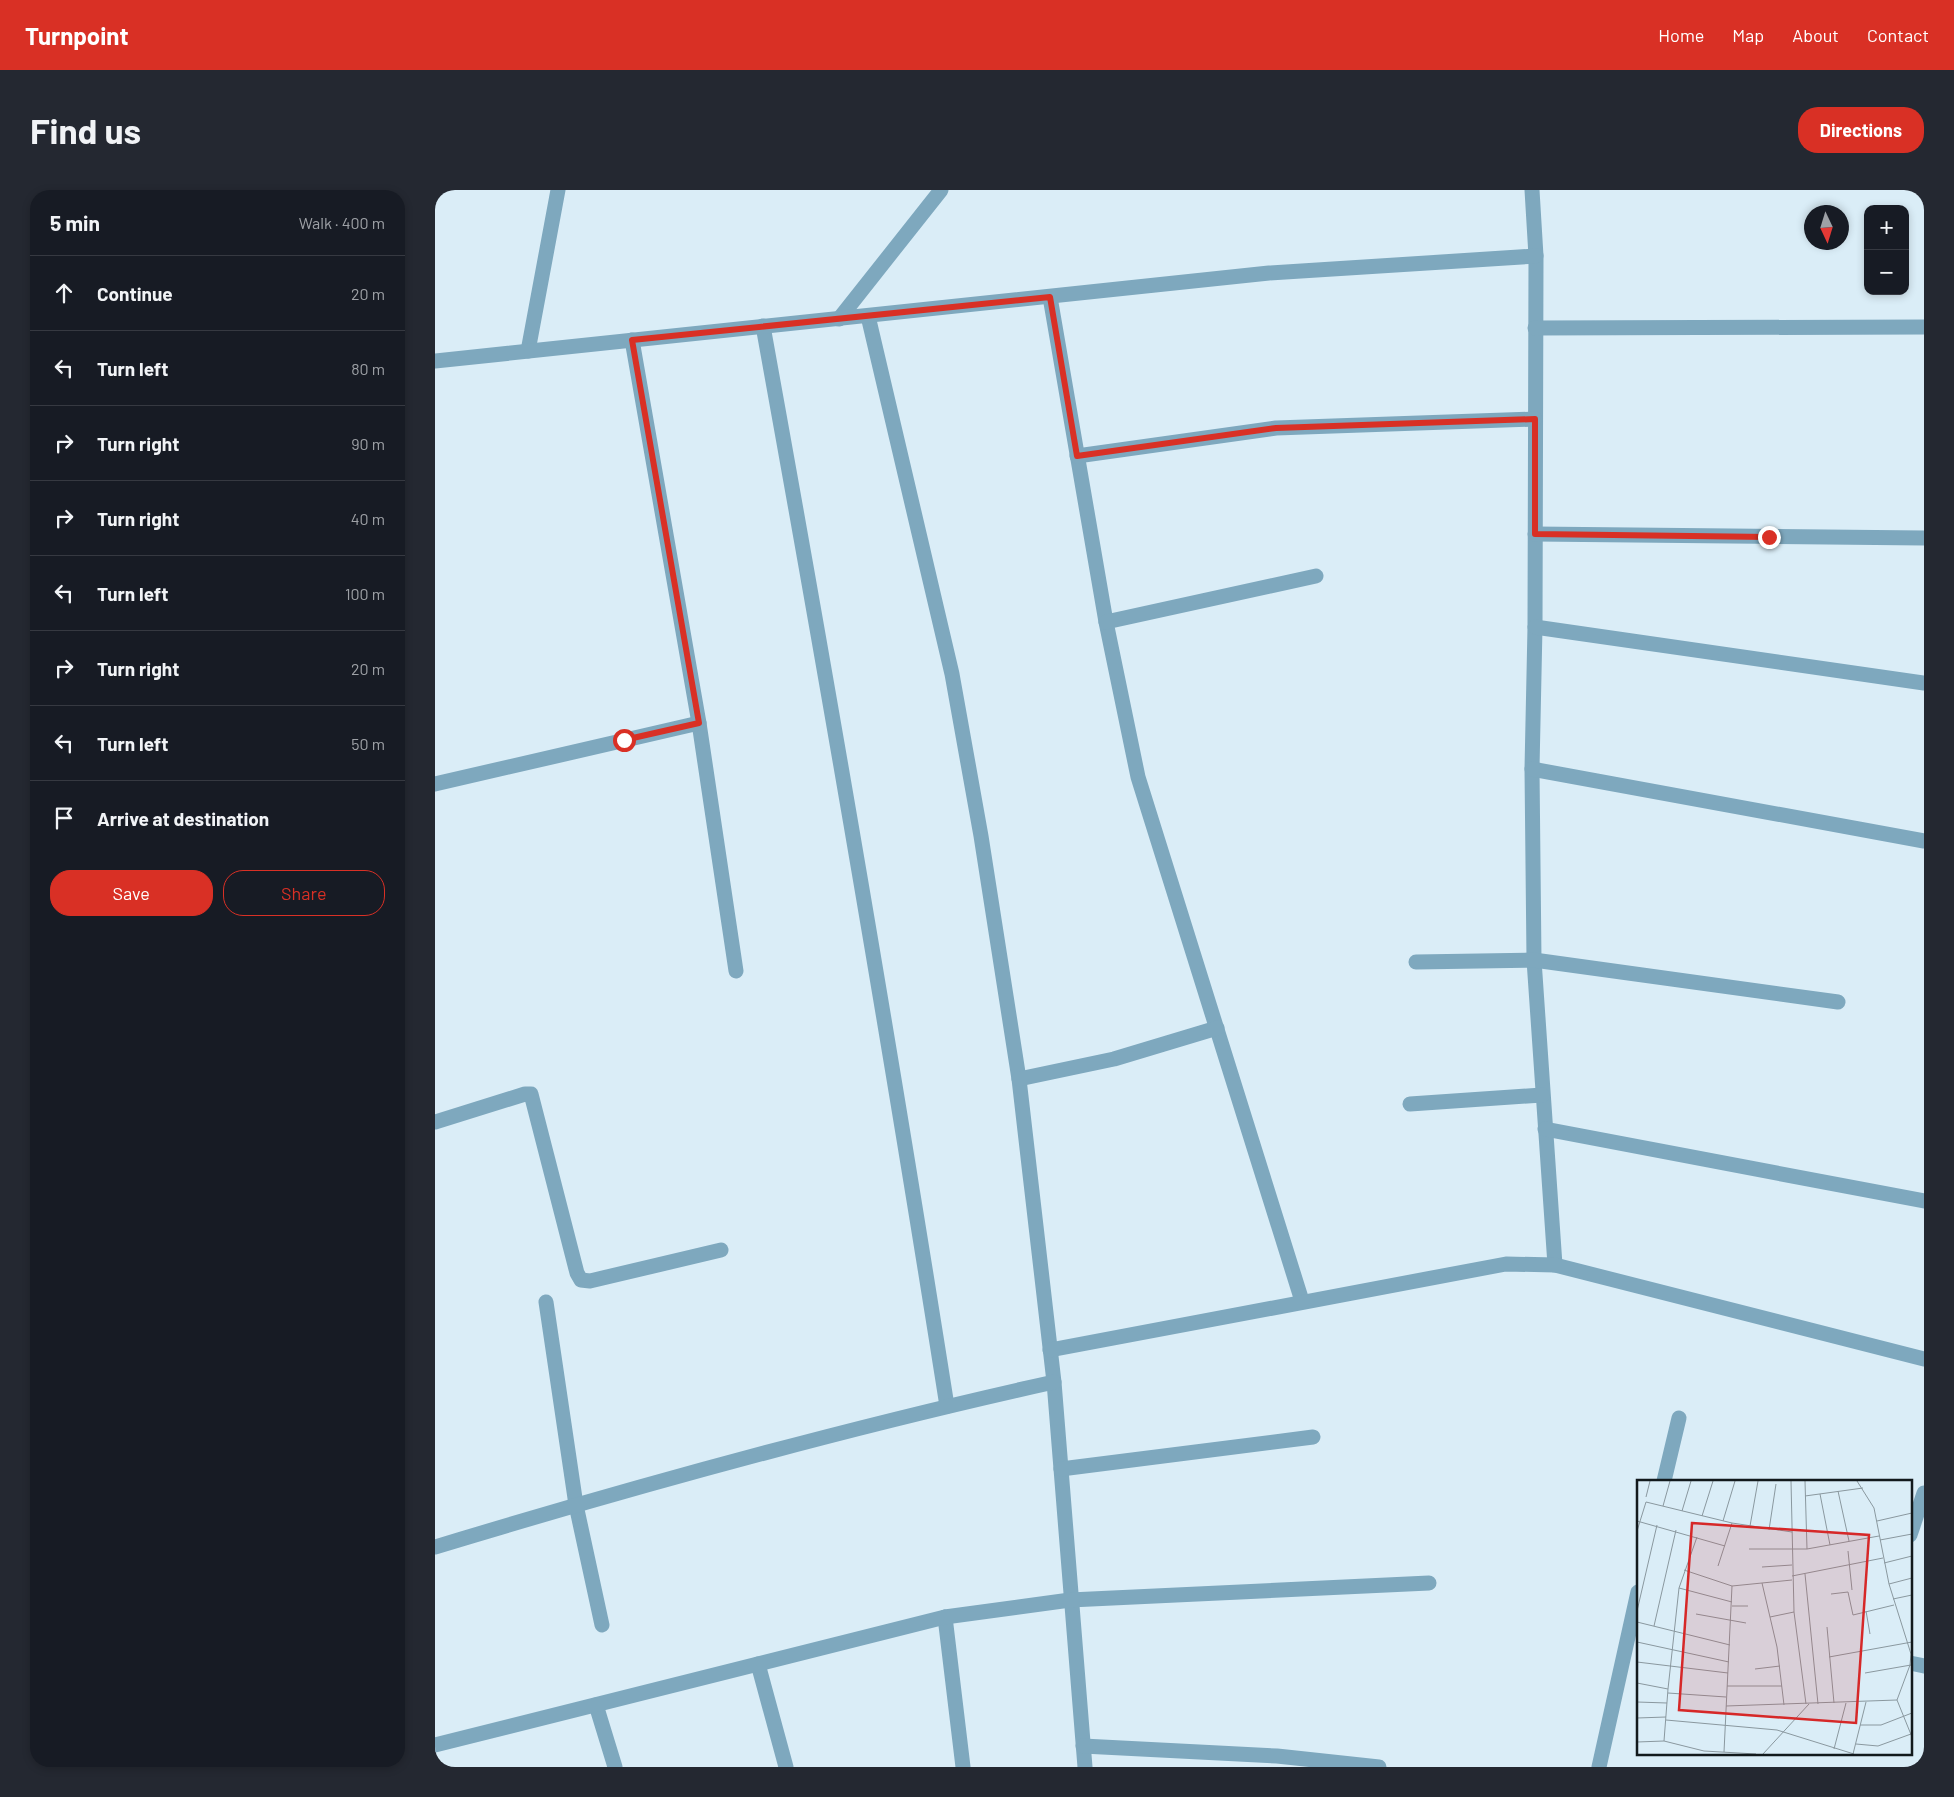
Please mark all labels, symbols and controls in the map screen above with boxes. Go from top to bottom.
text: Turnpoint [25,21,129,50]
text: Home [1658,24,1704,46]
text: Map [1732,24,1764,46]
text: About [1792,24,1839,46]
text: Contact [1867,24,1929,46]
button: Directions [1798,107,1924,153]
text: Find us [30,109,141,151]
north arrow [1804,205,1849,250]
map controls [1864,205,1909,295]
button: + [1864,205,1909,250]
text: 5 min [50,210,100,235]
text: Walk · 400 m [299,213,385,232]
button: − [1864,250,1909,295]
icon: ahead [50,279,78,307]
text: Continue [97,282,173,305]
text: 20 m [351,284,385,303]
icon: left [50,354,78,382]
text: Turn left [97,357,168,380]
text: 80 m [351,359,385,378]
icon: right [50,429,78,457]
text: Turn right [97,432,179,455]
text: 90 m [351,434,385,453]
icon: right [50,504,78,532]
text: Turn right [97,507,179,530]
text: 40 m [351,509,385,528]
route end [1758,526,1781,549]
icon: left [50,579,78,607]
text: Turn left [97,582,168,605]
text: 100 m [345,584,385,603]
icon: right [50,654,78,682]
text: Turn right [97,657,179,680]
text: 20 m [351,659,385,678]
icon: left [50,729,78,757]
route start [613,729,636,752]
text: Turn left [97,732,168,755]
text: 50 m [351,734,385,753]
icon: arrive [50,804,78,832]
text: Arrive at destination [97,807,269,830]
button: Save [50,870,213,916]
button: Share [223,870,385,916]
inset map [1637,1480,1911,1754]

